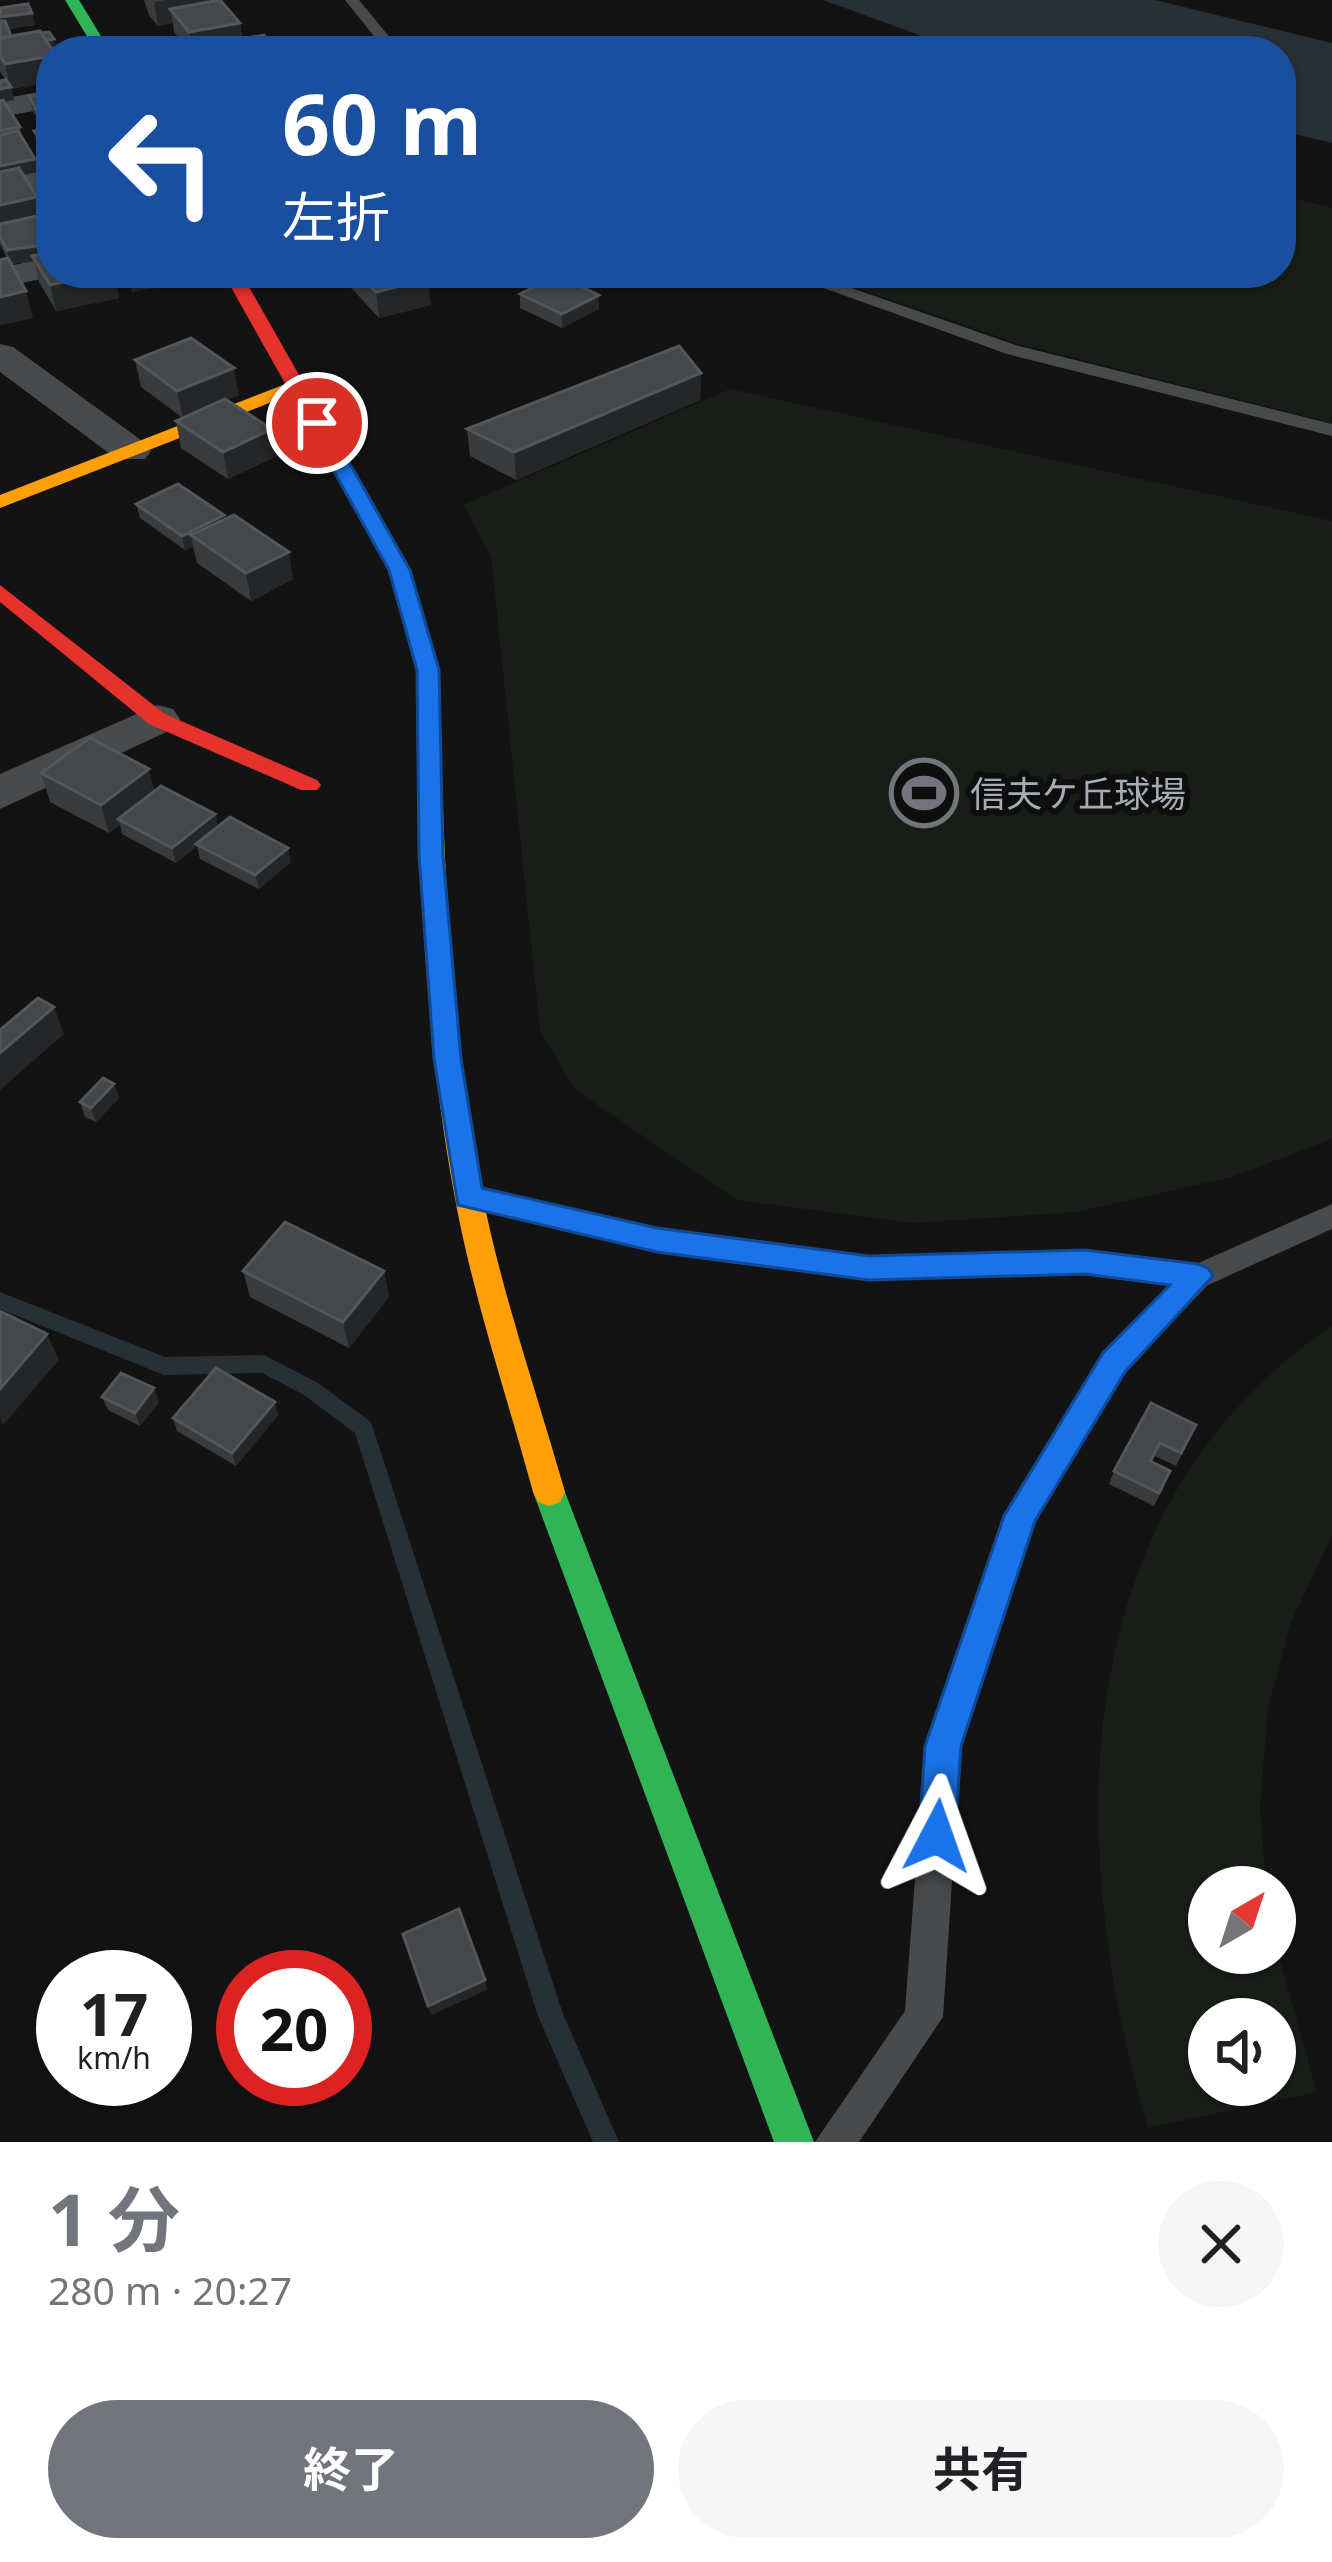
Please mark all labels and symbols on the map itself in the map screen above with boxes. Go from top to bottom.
pin [266,372,368,474]
sports icon: 信夫ケ丘球場 [889,758,959,828]
place label: 信夫ケ丘球場 [970,769,1186,818]
position arrow [874,1773,1000,1899]
north arrow [1188,1866,1296,1974]
speed limit sign: 20 [216,1950,372,2106]

